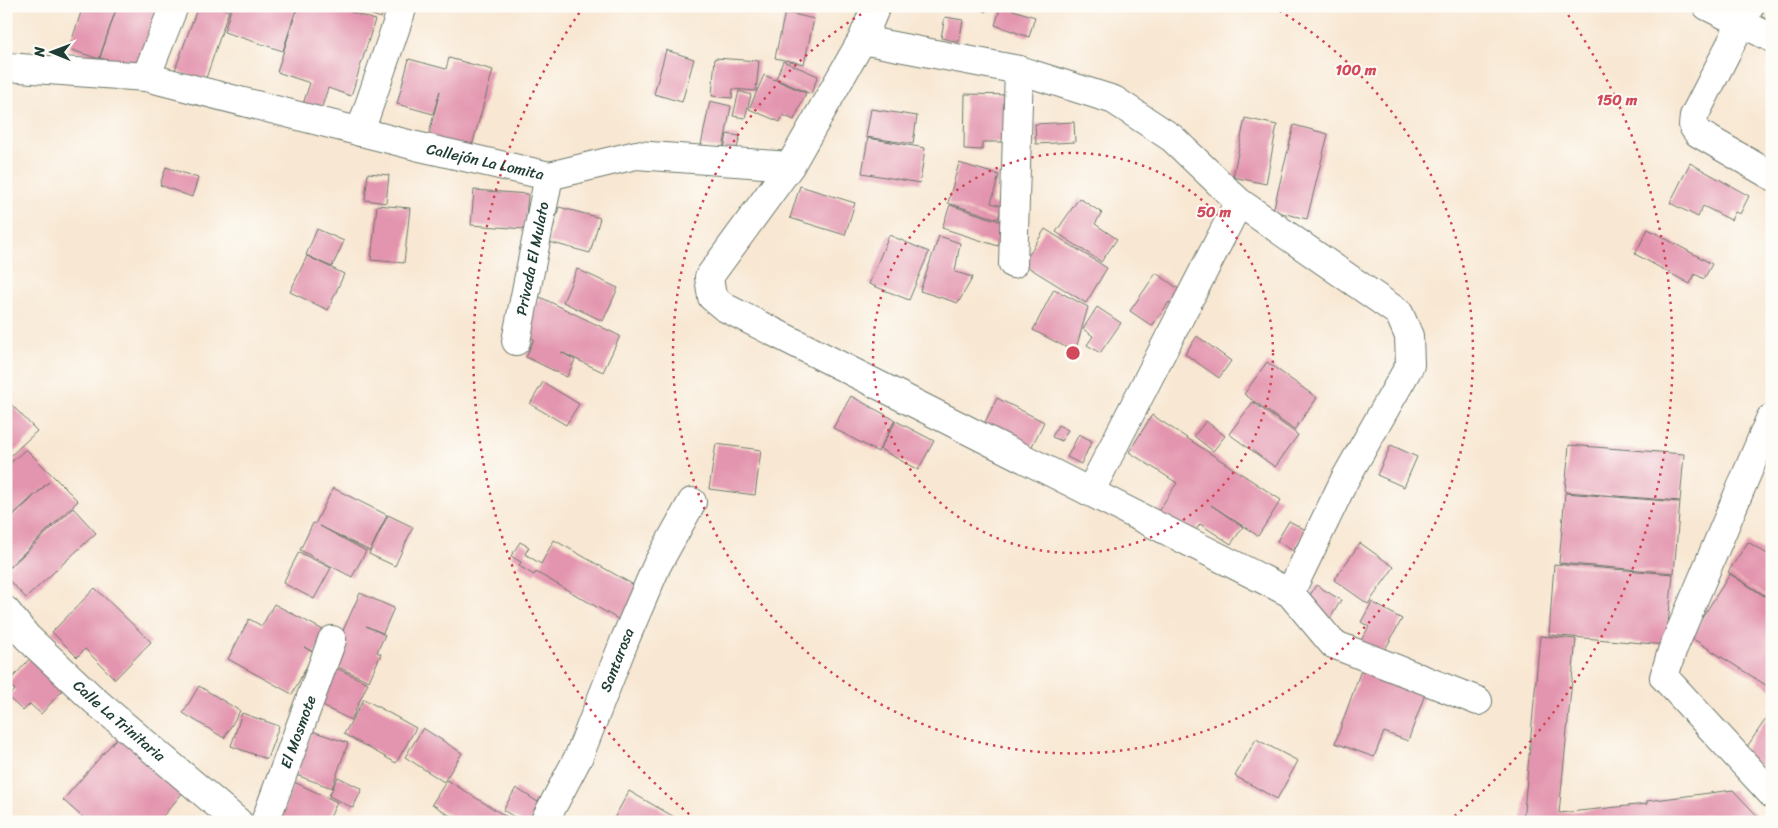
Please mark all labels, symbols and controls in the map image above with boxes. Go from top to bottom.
north arrow [28,28,78,78]
text: N [27,46,52,58]
text: 100 m [1336,57,1377,83]
text: 150 m [1597,87,1638,113]
street label: Callejón La Lomita [424,136,547,188]
street label: Privada El Mulato [508,199,557,318]
text: 50 m [1197,199,1232,225]
centre of rings [1064,344,1082,362]
street label: Santarosa [593,623,642,696]
street label: Calle La Trinitaria [67,673,172,769]
street label: El Mosmote [273,692,324,772]

